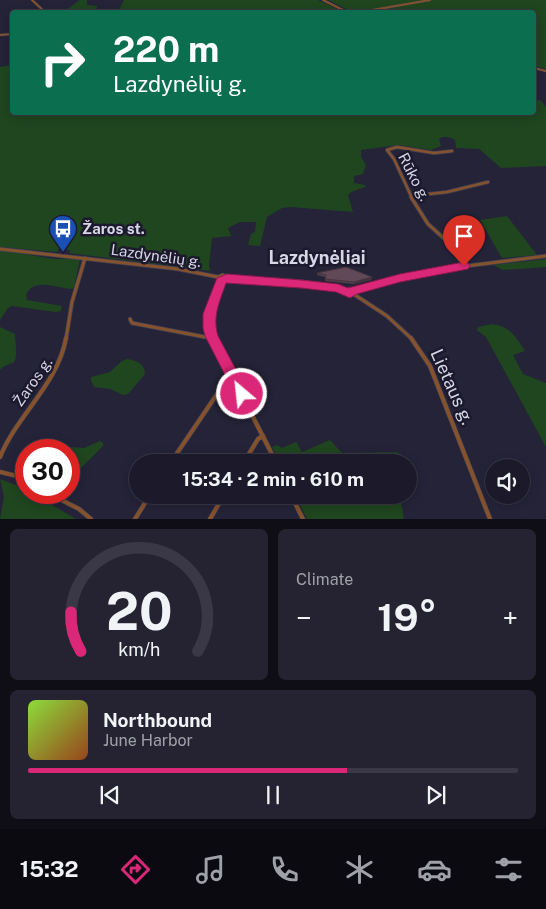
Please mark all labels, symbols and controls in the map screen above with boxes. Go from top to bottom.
text: 220 m [113,29,219,70]
icon: right [30,30,95,95]
text: Lazdynėlių g. [113,71,247,97]
street label: Rūko g. [395,150,434,204]
bus stop icon: Žaros st. [48,214,78,253]
pin [443,215,485,266]
place label: Žaros st. [82,220,145,237]
icon: arrive [450,222,478,250]
street label: Lazdynėlių g. [110,241,202,270]
district label: Lazdynėliai [269,247,365,268]
street label: Lietaus g. [426,346,478,428]
street label: Žaros g. [10,354,56,410]
position arrow [215,367,267,419]
speed limit sign: 30 [15,439,80,504]
map controls [485,459,530,504]
button: sound [485,459,530,504]
text: 15:34 · 2 min · 610 m [182,468,364,490]
text: Climate [296,570,353,589]
text: 20 [106,581,172,642]
text: 19° [377,595,437,640]
text: − [296,601,312,634]
text: + [502,601,518,634]
text: km/h [118,639,160,660]
text: Northbound [103,709,212,731]
text: June Harbor [103,731,193,750]
icon: previous [96,781,124,809]
icon: pause [259,781,287,809]
icon: next [422,781,450,809]
icon: directions [118,852,153,887]
icon: music [193,852,228,887]
icon: phone [267,852,302,887]
icon: climate [342,852,377,887]
icon: car [417,852,452,887]
icon: filters [491,852,526,887]
text: 15:32 [20,856,79,882]

